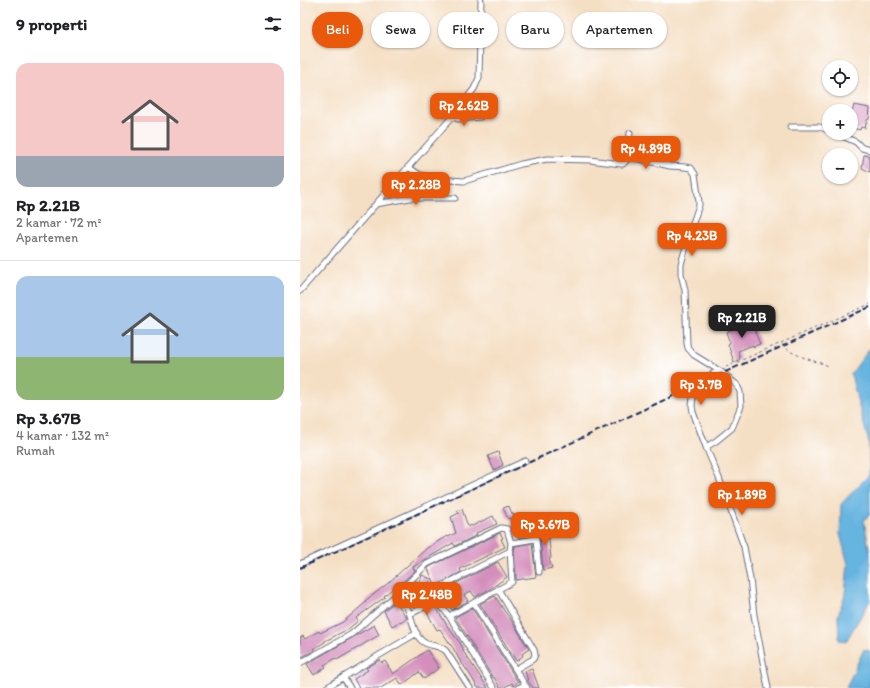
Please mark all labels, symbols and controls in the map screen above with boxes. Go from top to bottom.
chip: Beli [312,12,363,48]
chip: Sewa [371,12,430,48]
chip: Filter [438,12,498,48]
chip: Baru [506,12,564,48]
chip: Apartemen [572,12,667,48]
icon: filters [262,13,284,35]
text: 9 properti [16,14,87,34]
map controls [822,60,858,184]
button: locate [822,60,858,96]
icon: home [114,89,186,161]
pin: Rp 2.62B [423,93,505,127]
text: Rp 2.62B [439,98,489,113]
button: + [822,104,858,140]
pin: Rp 4.89B [605,136,687,170]
text: Rp 4.89B [621,141,672,156]
button: − [822,148,858,184]
pin: Rp 2.28B [375,172,457,206]
text: Rp 2.28B [391,177,441,192]
text: Rp 2.21B [16,195,80,215]
text: 2 kamar · 72 m² [16,215,101,230]
pin: Rp 4.23B [651,223,733,257]
text: Rp 4.23B [667,228,718,243]
text: Apartemen [16,230,78,245]
icon: home [114,302,186,374]
pin: Rp 2.21B [701,305,783,339]
text: Rp 2.21B [718,310,766,325]
pin: Rp 3.7B [664,372,738,406]
text: Rp 3.7B [680,377,722,392]
text: Rp 3.67B [16,408,81,428]
text: 4 kamar · 132 m² [16,428,109,443]
text: Rumah [16,443,55,458]
pin: Rp 1.89B [701,482,783,516]
text: Rp 1.89B [717,487,767,502]
pin: Rp 3.67B [504,512,586,546]
text: Rp 3.67B [520,517,570,532]
pin: Rp 2.48B [386,582,468,616]
text: Rp 2.48B [401,587,453,602]

